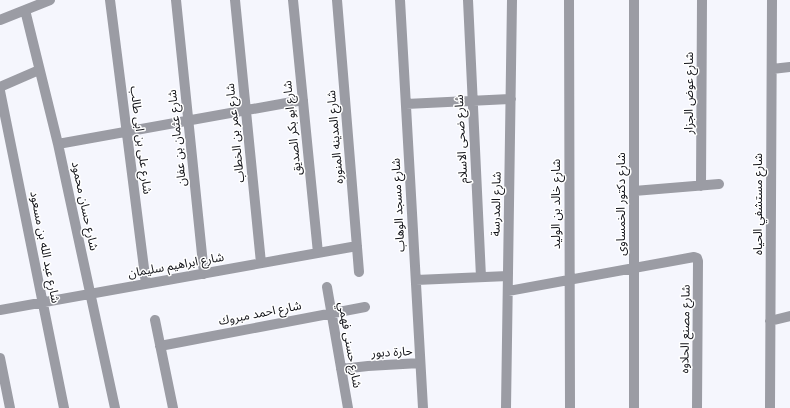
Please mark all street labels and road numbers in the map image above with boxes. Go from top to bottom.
street label: شارع عوض الجزار [681,52,698,135]
street label: شارع ابو بكر الصديق [279,80,306,176]
street label: شارع عمر بن الخطاب [222,82,249,184]
street label: شارع على بن ابى طالب [125,85,156,195]
street label: شارع عثمان بن عفان [164,89,191,187]
street label: شارع المدينه المنوره [323,89,348,184]
street label: شارع ضحى الاسلام [451,94,472,184]
street label: شارع دكتور الخمساوى [613,152,630,256]
street label: شارع مستشفي الحياه [750,153,768,255]
street label: شارع مسجد الوهاب [388,158,409,252]
street label: شارع خالد بن الوليد [548,159,565,249]
street label: شارع حسان محمود [67,160,102,252]
street label: شارع المدرسة [487,171,506,237]
street label: شارع عبد الله بن مسعود [25,190,64,305]
street label: شارع ابراهيم سليمان [127,249,225,282]
street label: شارع مصنع الحلاوه [676,284,695,374]
street label: شارع احمد مبروك [217,297,303,330]
street label: شارع حسنى فهمي [333,301,365,390]
street label: حارة دبور [370,343,413,361]

